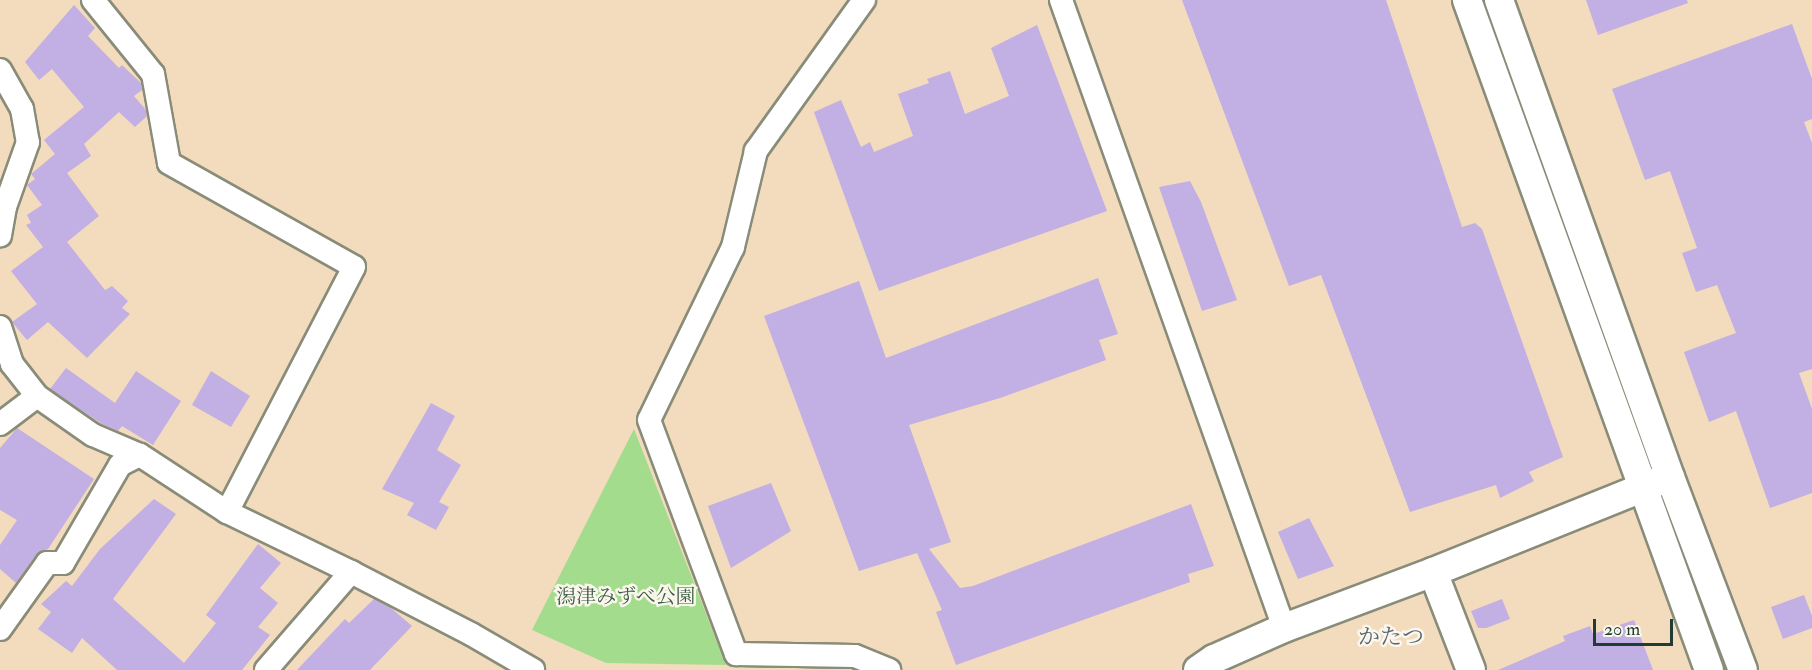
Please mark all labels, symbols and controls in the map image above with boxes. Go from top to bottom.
park label: 潟津みずべ公園 [556,584,696,608]
scale bar [1596,607,1676,645]
text: 20 m [1604,618,1640,641]
district label: かたつ [1358,625,1424,651]

